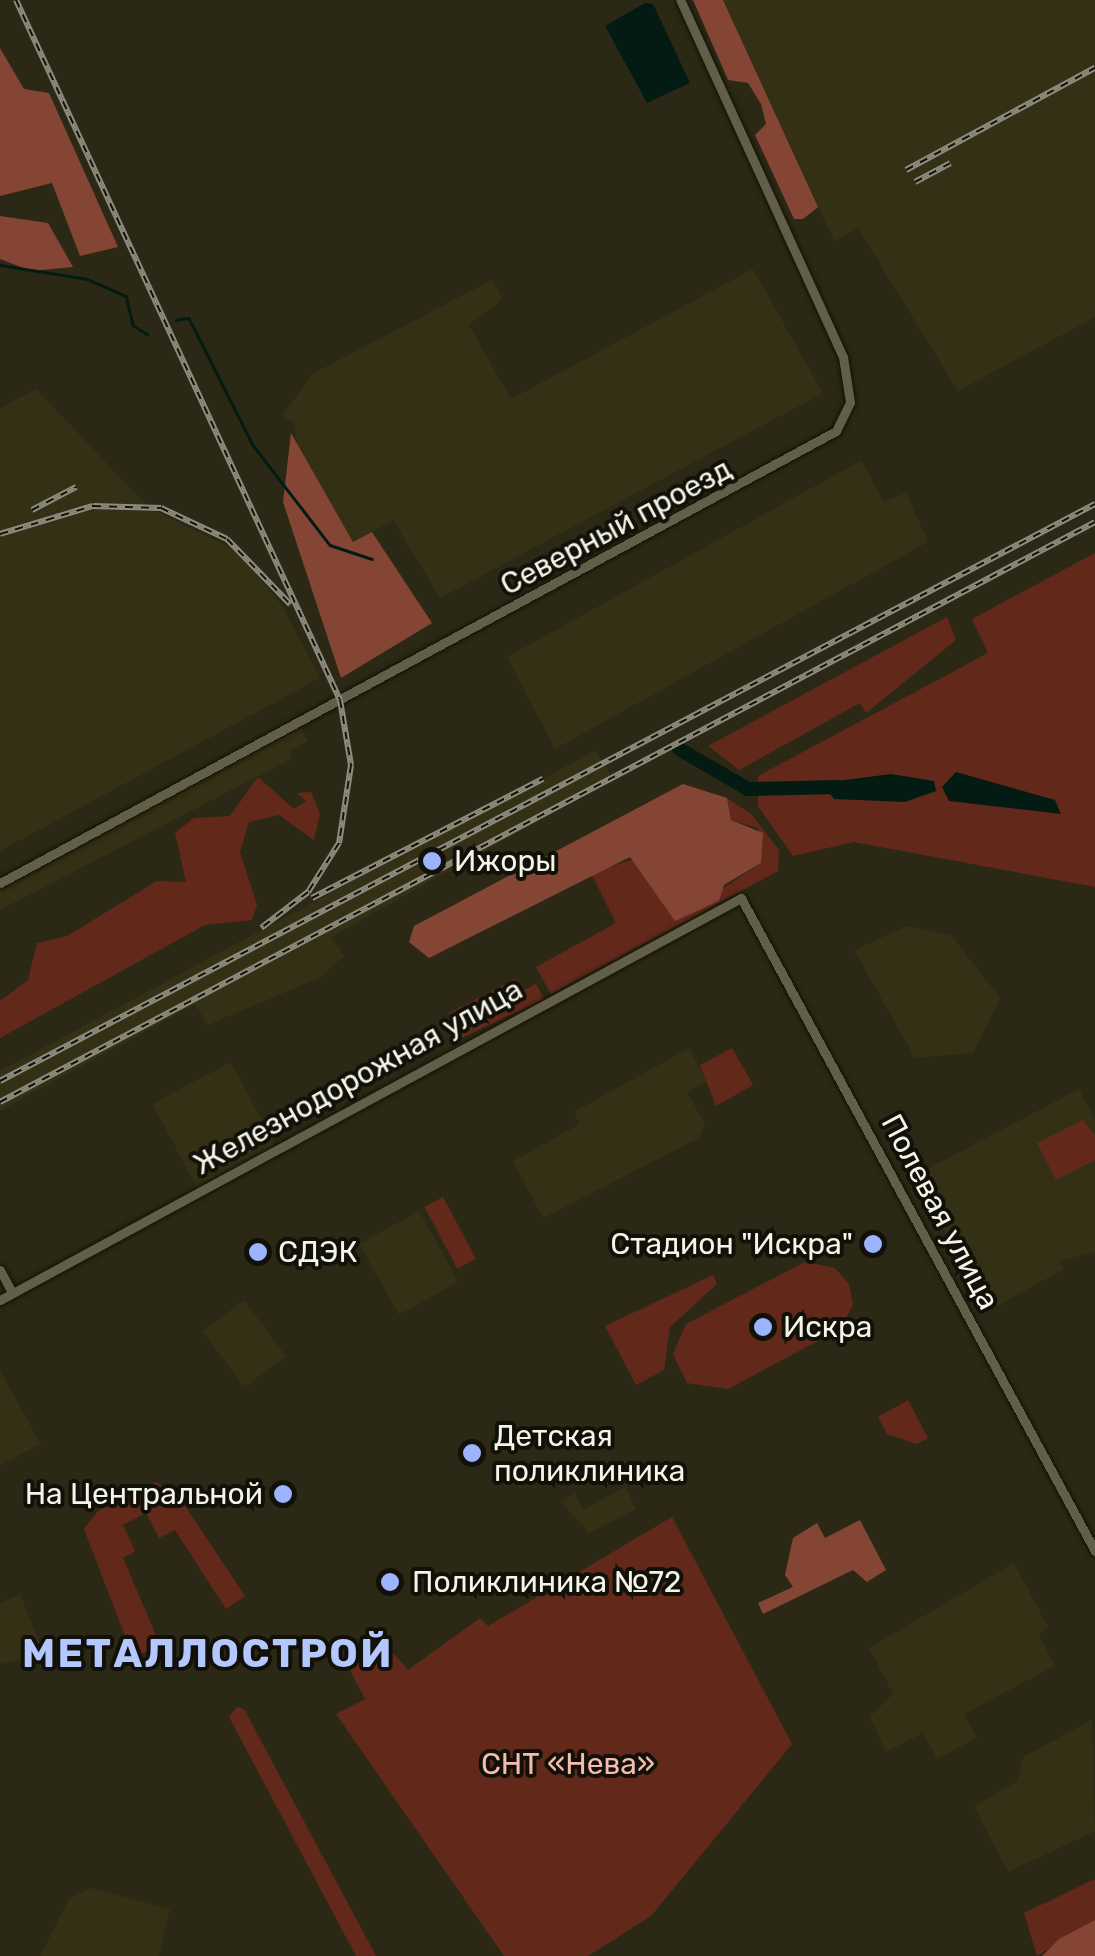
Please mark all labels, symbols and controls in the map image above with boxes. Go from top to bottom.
street label: Северный проезд [494,451,738,603]
place label: Ижоры [454,843,557,879]
marker: Ижоры [419,848,445,874]
street label: Железнодорожная улица [187,971,529,1183]
street label: Полевая улица [873,1108,1007,1316]
place label: Стадион "Искра" [610,1226,853,1262]
marker: Стадион "Искра" [862,1233,884,1255]
place label: СДЭК [278,1234,358,1270]
marker: СДЭК [247,1241,269,1263]
place label: Искра [783,1309,872,1345]
marker: Искра [752,1316,774,1338]
place label: Детская поликлиника [494,1418,685,1488]
marker: Детская поликлиника [459,1440,485,1466]
place label: На Центральной [25,1476,263,1512]
marker: На Центральной [272,1483,294,1505]
place label: Поликлиника №72 [412,1564,681,1600]
marker: Поликлиника №72 [377,1569,403,1595]
district label: МЕТАЛЛОСТРОЙ [22,1630,394,1678]
park label: СНТ «Нева» [481,1746,655,1782]

